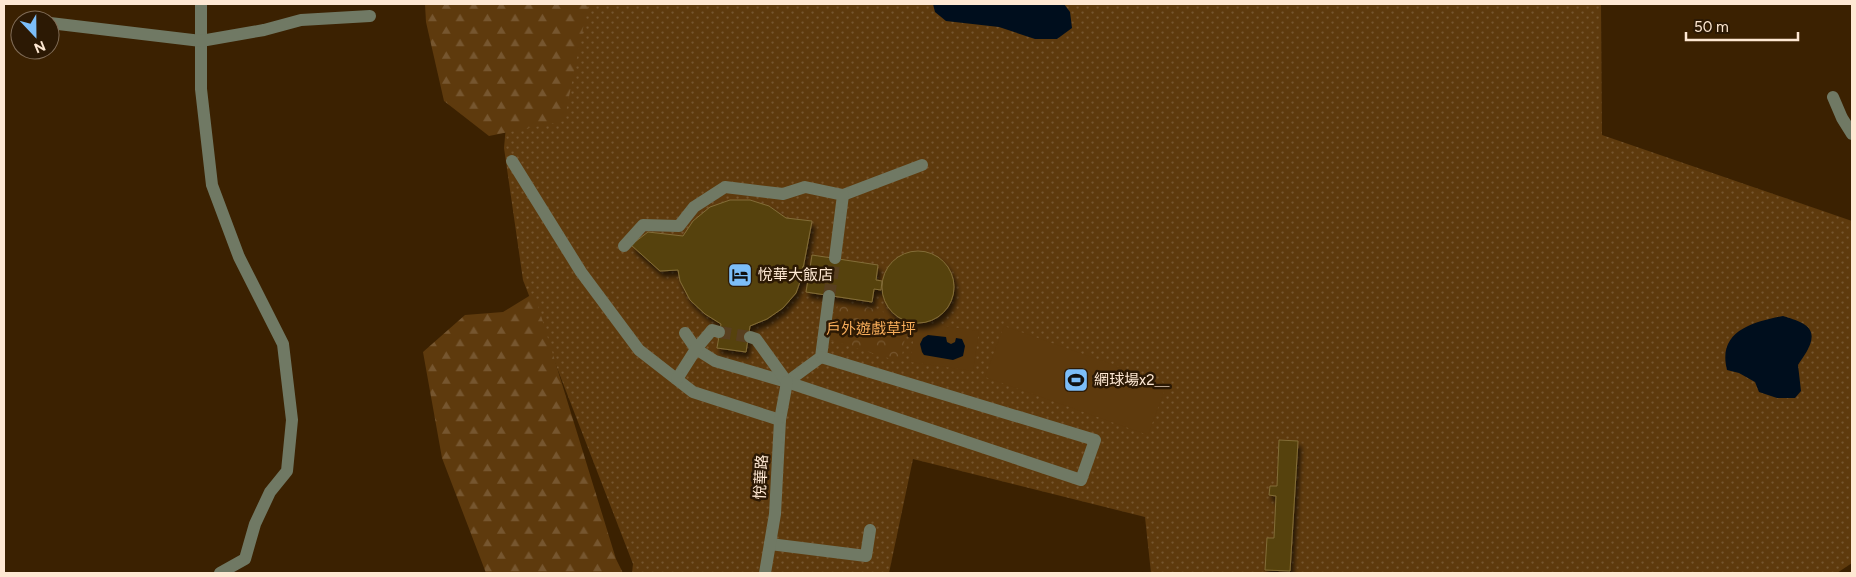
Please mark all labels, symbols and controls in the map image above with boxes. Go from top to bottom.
north arrow [10,10,60,60]
scale bar [1686,10,1798,42]
text: 50 m [1694,18,1729,36]
text: N [31,37,48,56]
hotel icon: 悅華大飯店 [727,262,753,288]
place label: 悅華大飯店 [758,266,833,284]
park label: 戶外遊戲草坪 [826,320,916,338]
sports icon: 網球場x2＿ [1063,367,1089,393]
place label: 網球場x2＿ [1094,371,1170,389]
street label: 悅華路 [751,454,771,500]

